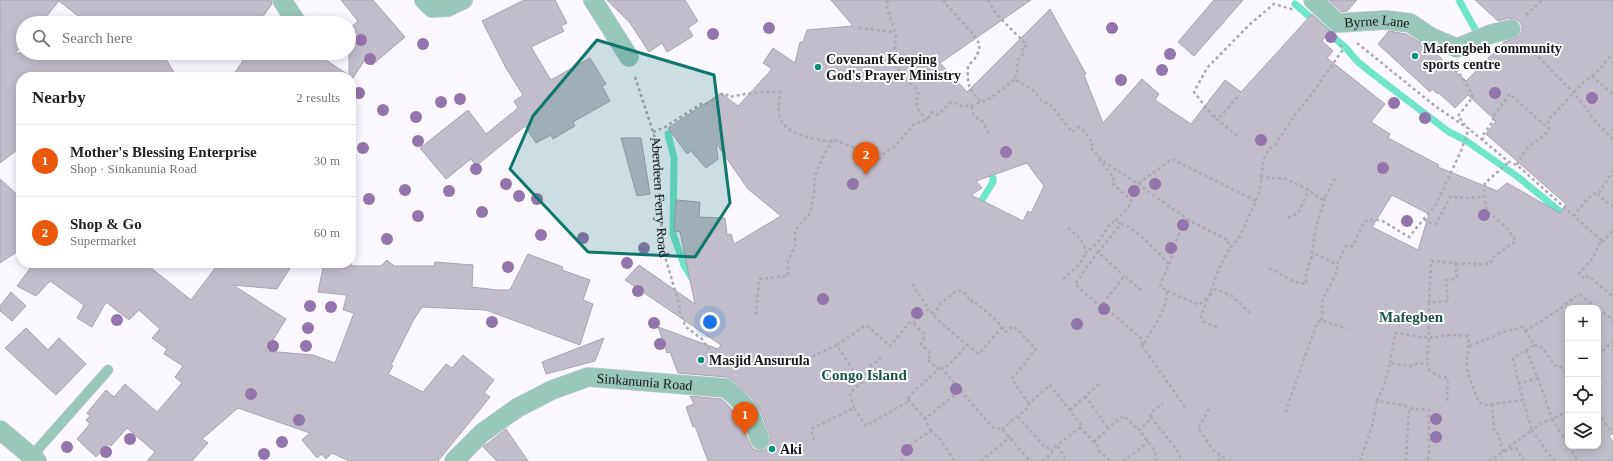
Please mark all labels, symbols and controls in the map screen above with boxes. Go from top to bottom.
street label: Byrne Lane [1344,13,1410,31]
search box [16,16,356,60]
icon: search [30,27,52,49]
text: Search here [62,30,132,46]
place label: Mafengbeh community sports centre [1423,41,1562,72]
marker: Mafengbeh community sports centre [1410,51,1420,61]
place label: Covenant Keeping God's Prayer Ministry [826,52,961,83]
marker: Covenant Keeping God's Prayer Ministry [813,62,823,72]
text: Nearby [32,88,86,107]
text: 2 results [296,90,340,105]
street label: Aberdeen Ferry Road [647,134,672,259]
pin: 2 [853,142,879,175]
text: Mother's Blessing Enterprise [70,144,257,160]
text: 1 [42,153,48,168]
text: 30 m [314,153,340,168]
text: Shop · Sinkanunia Road [70,161,197,176]
text: Shop & Go [70,216,142,232]
text: 2 [42,225,48,240]
text: 60 m [314,225,340,240]
text: Supermarket [70,233,136,248]
map controls [1565,305,1601,449]
button: + [1565,305,1601,341]
district label: Mafegben [1379,309,1444,325]
your location [700,312,720,332]
button: − [1565,341,1601,377]
place label: Masjid Ansurula [709,353,810,368]
marker: Masjid Ansurula [696,355,706,365]
district label: Congo Island [821,367,907,383]
street label: Sinkanunia Road [596,371,693,393]
button: locate [1565,377,1601,413]
pin: 1 [732,402,758,435]
button: layers [1565,413,1601,449]
place label: Aki [780,442,802,457]
marker: Aki [767,444,777,454]

